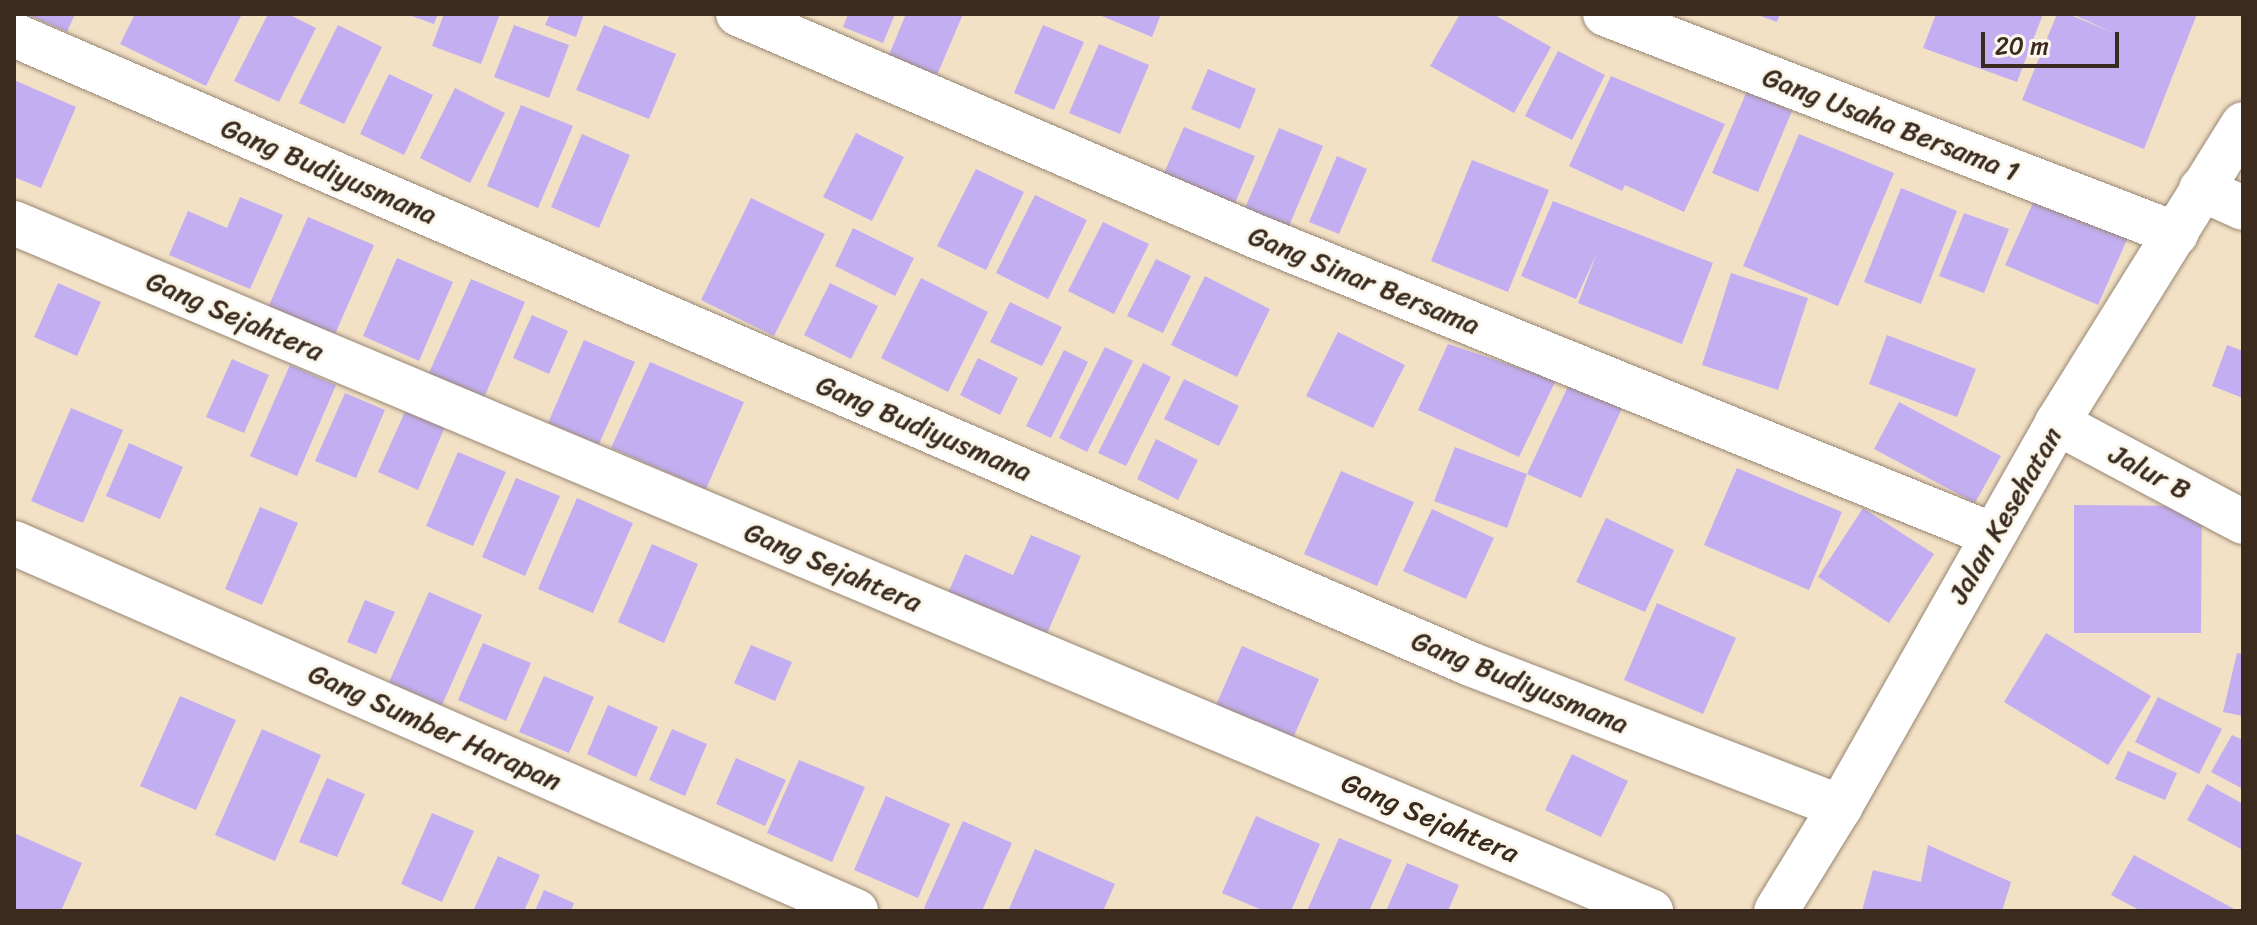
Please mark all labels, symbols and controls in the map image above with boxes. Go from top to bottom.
scale bar [1985,16,2123,66]
text: 20 m [1995,25,2049,67]
street label: Gang Usaha Bersama 1 [1757,59,2025,189]
street label: Gang Budiyusmana [217,111,441,231]
street label: Gang Sinar Bersama [1243,218,1485,342]
street label: Gang Sejahtera [142,264,328,368]
street label: Gang Budiyusmana [812,368,1036,488]
street label: Jalan Kesehatan [1941,420,2069,610]
street label: Jalur B [2104,437,2196,507]
street label: Gang Sejahtera [740,515,926,619]
street label: Gang Budiyusmana [1408,624,1632,740]
street label: Gang Sumber Harapan [303,656,567,798]
street label: Gang Sejahtera [1337,766,1523,870]

